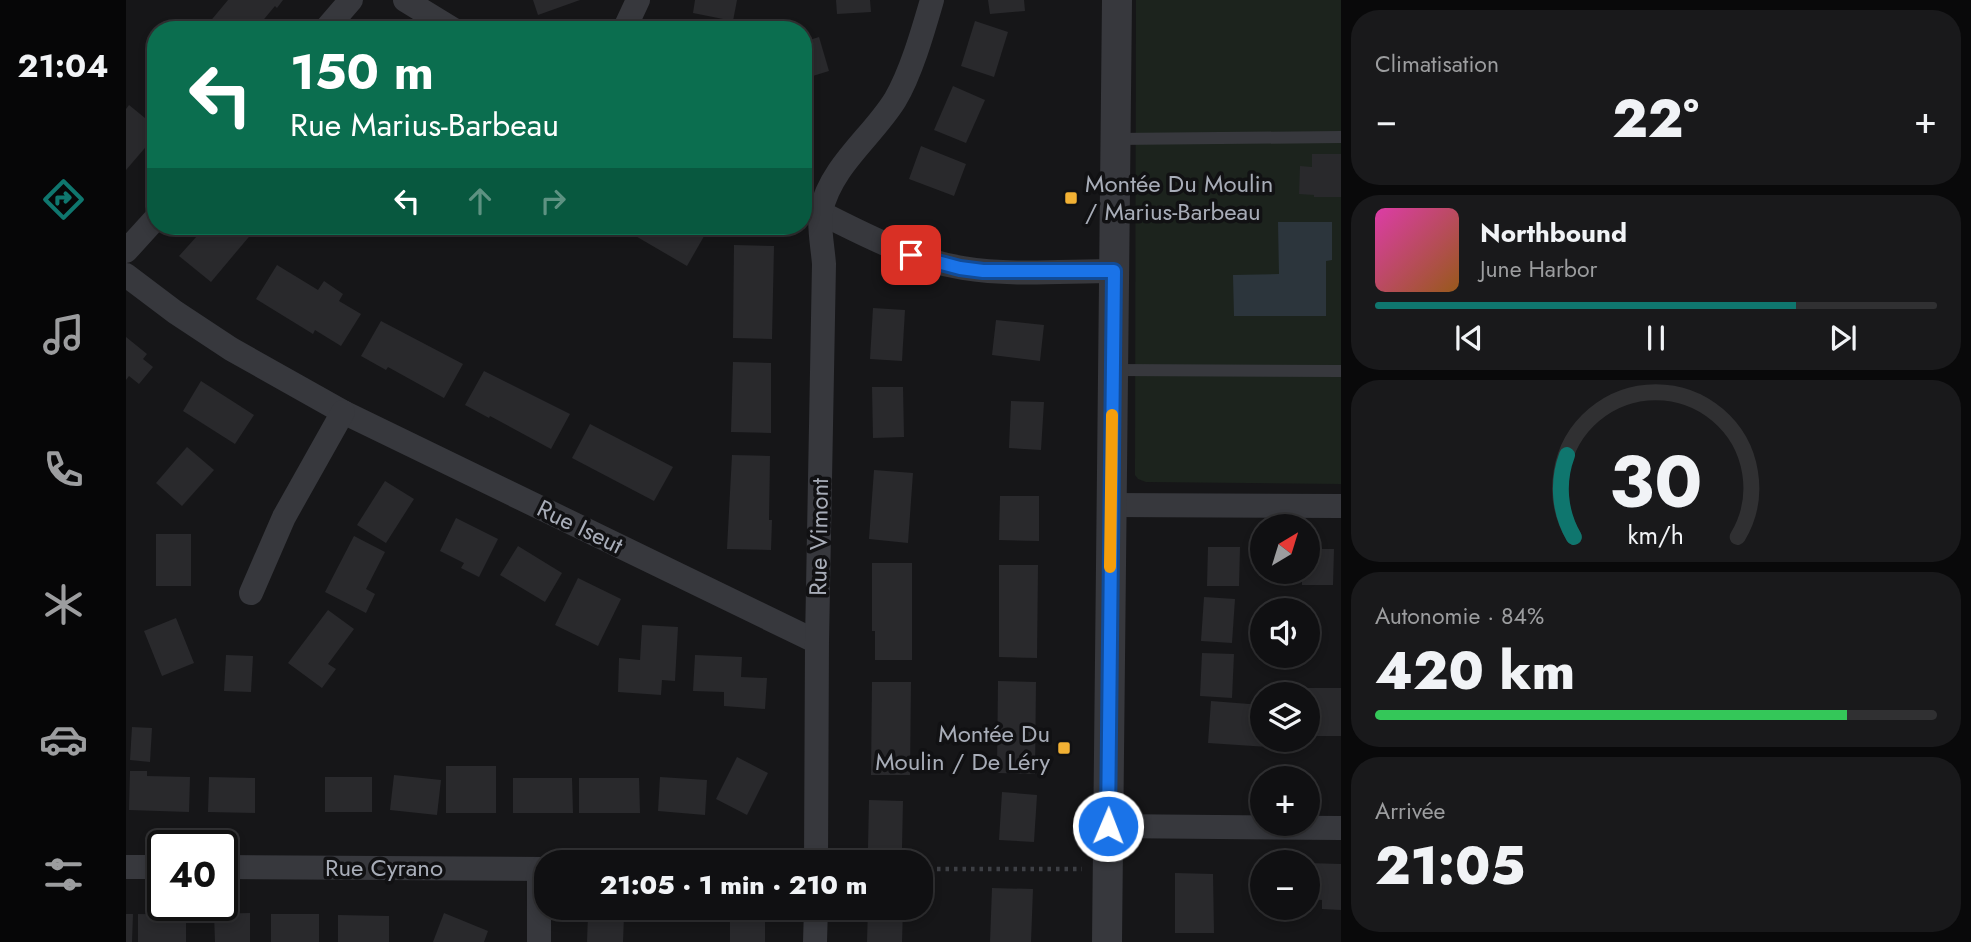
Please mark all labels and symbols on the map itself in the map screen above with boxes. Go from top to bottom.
place label: Montée Du Moulin / Marius-Barbeau [1085,166,1273,229]
marker: Montée Du Moulin / Marius-Barbeau [1063,190,1079,206]
pin [881,225,941,285]
street label: Rue Vimont [800,478,837,596]
street label: Rue Iseut [531,491,629,563]
north arrow [1250,514,1320,584]
place label: Montée Du Moulin / De Léry [875,716,1050,779]
marker: Montée Du Moulin / De Léry [1056,740,1072,756]
position arrow [1071,789,1145,863]
speed limit sign: 40 [147,830,238,921]
street label: Rue Cyrano [325,850,443,885]

